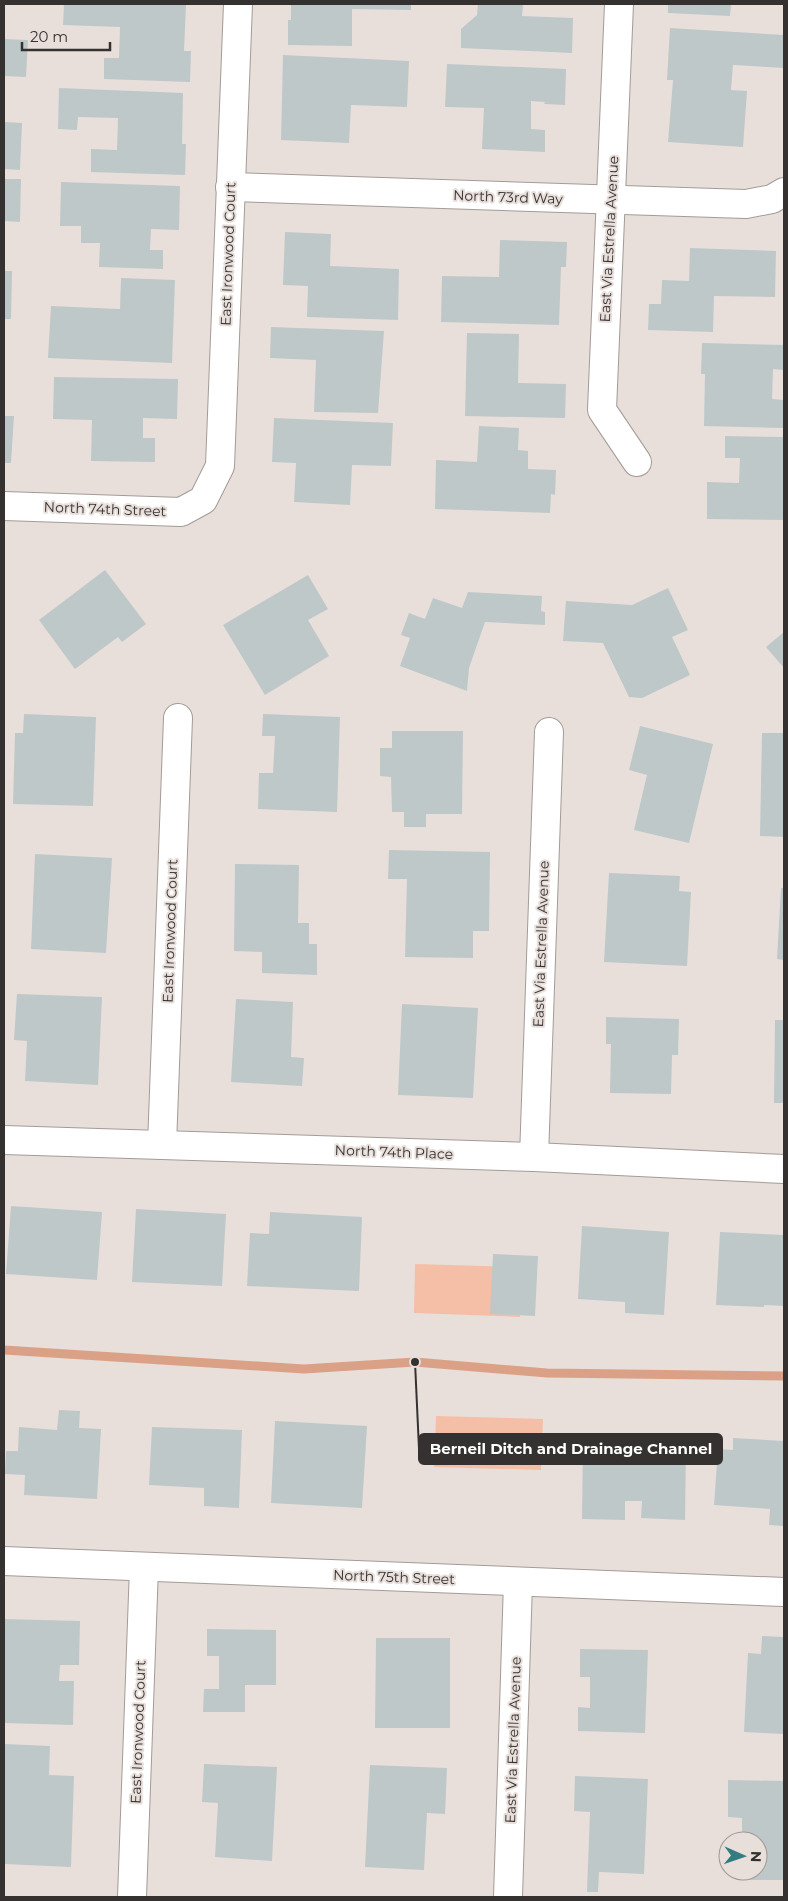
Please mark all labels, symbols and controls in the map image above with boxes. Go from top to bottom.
scale bar [22,20,110,52]
text: 20 m [30,27,68,46]
street label: East Via Estrella Avenue [596,155,622,323]
street label: East Ironwood Court [216,182,240,326]
street label: North 73rd Way [453,186,564,208]
street label: North 74th Street [43,498,167,520]
street label: East Ironwood Court [158,859,182,1003]
street label: East Via Estrella Avenue [529,860,553,1028]
street label: North 74th Place [334,1141,454,1163]
callout: Berneil Ditch and Drainage Channel [419,1434,722,1464]
text: Berneil Ditch and Drainage Channel [430,1439,712,1458]
street label: North 75th Street [333,1566,456,1588]
street label: East Via Estrella Avenue [501,1656,525,1824]
street label: East Ironwood Court [126,1660,150,1804]
north arrow [718,1831,768,1881]
text: N [747,1850,765,1862]

